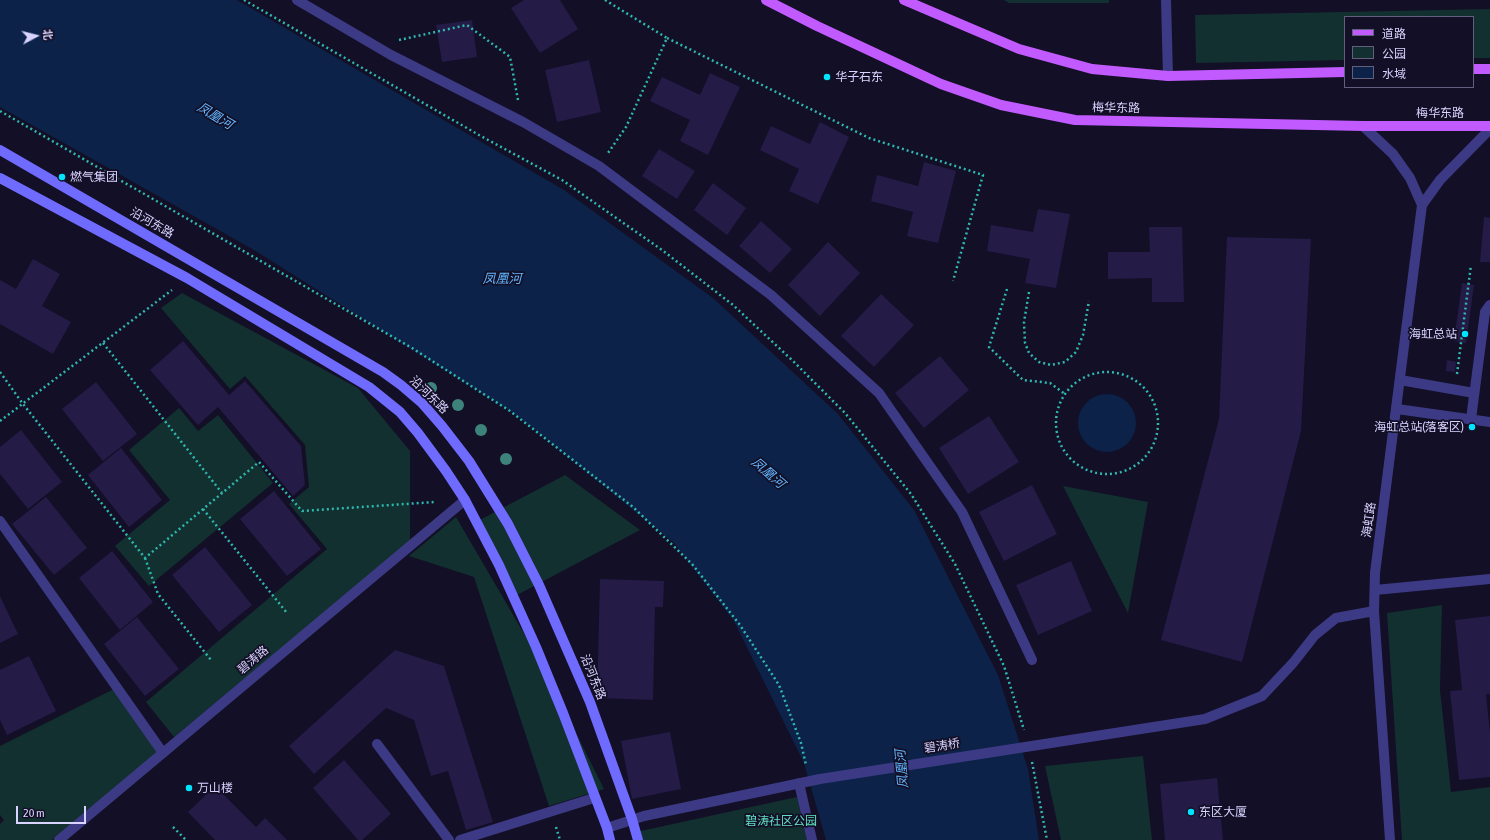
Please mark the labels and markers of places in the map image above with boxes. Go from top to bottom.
place label: 华子石东 [835,70,883,84]
marker: 华子石东 [822,72,832,82]
place label: 燃气集团 [70,170,118,184]
marker: 燃气集团 [57,172,67,182]
place label: 海虹总站 [1409,327,1457,341]
marker: 海虹总站 [1460,329,1470,339]
place label: 海虹总站(落客区) [1374,420,1464,434]
marker: 海虹总站(落客区) [1467,422,1477,432]
place label: 万山楼 [197,781,233,795]
marker: 万山楼 [184,783,194,793]
place label: 东区大厦 [1199,805,1247,819]
marker: 东区大厦 [1186,807,1196,817]

